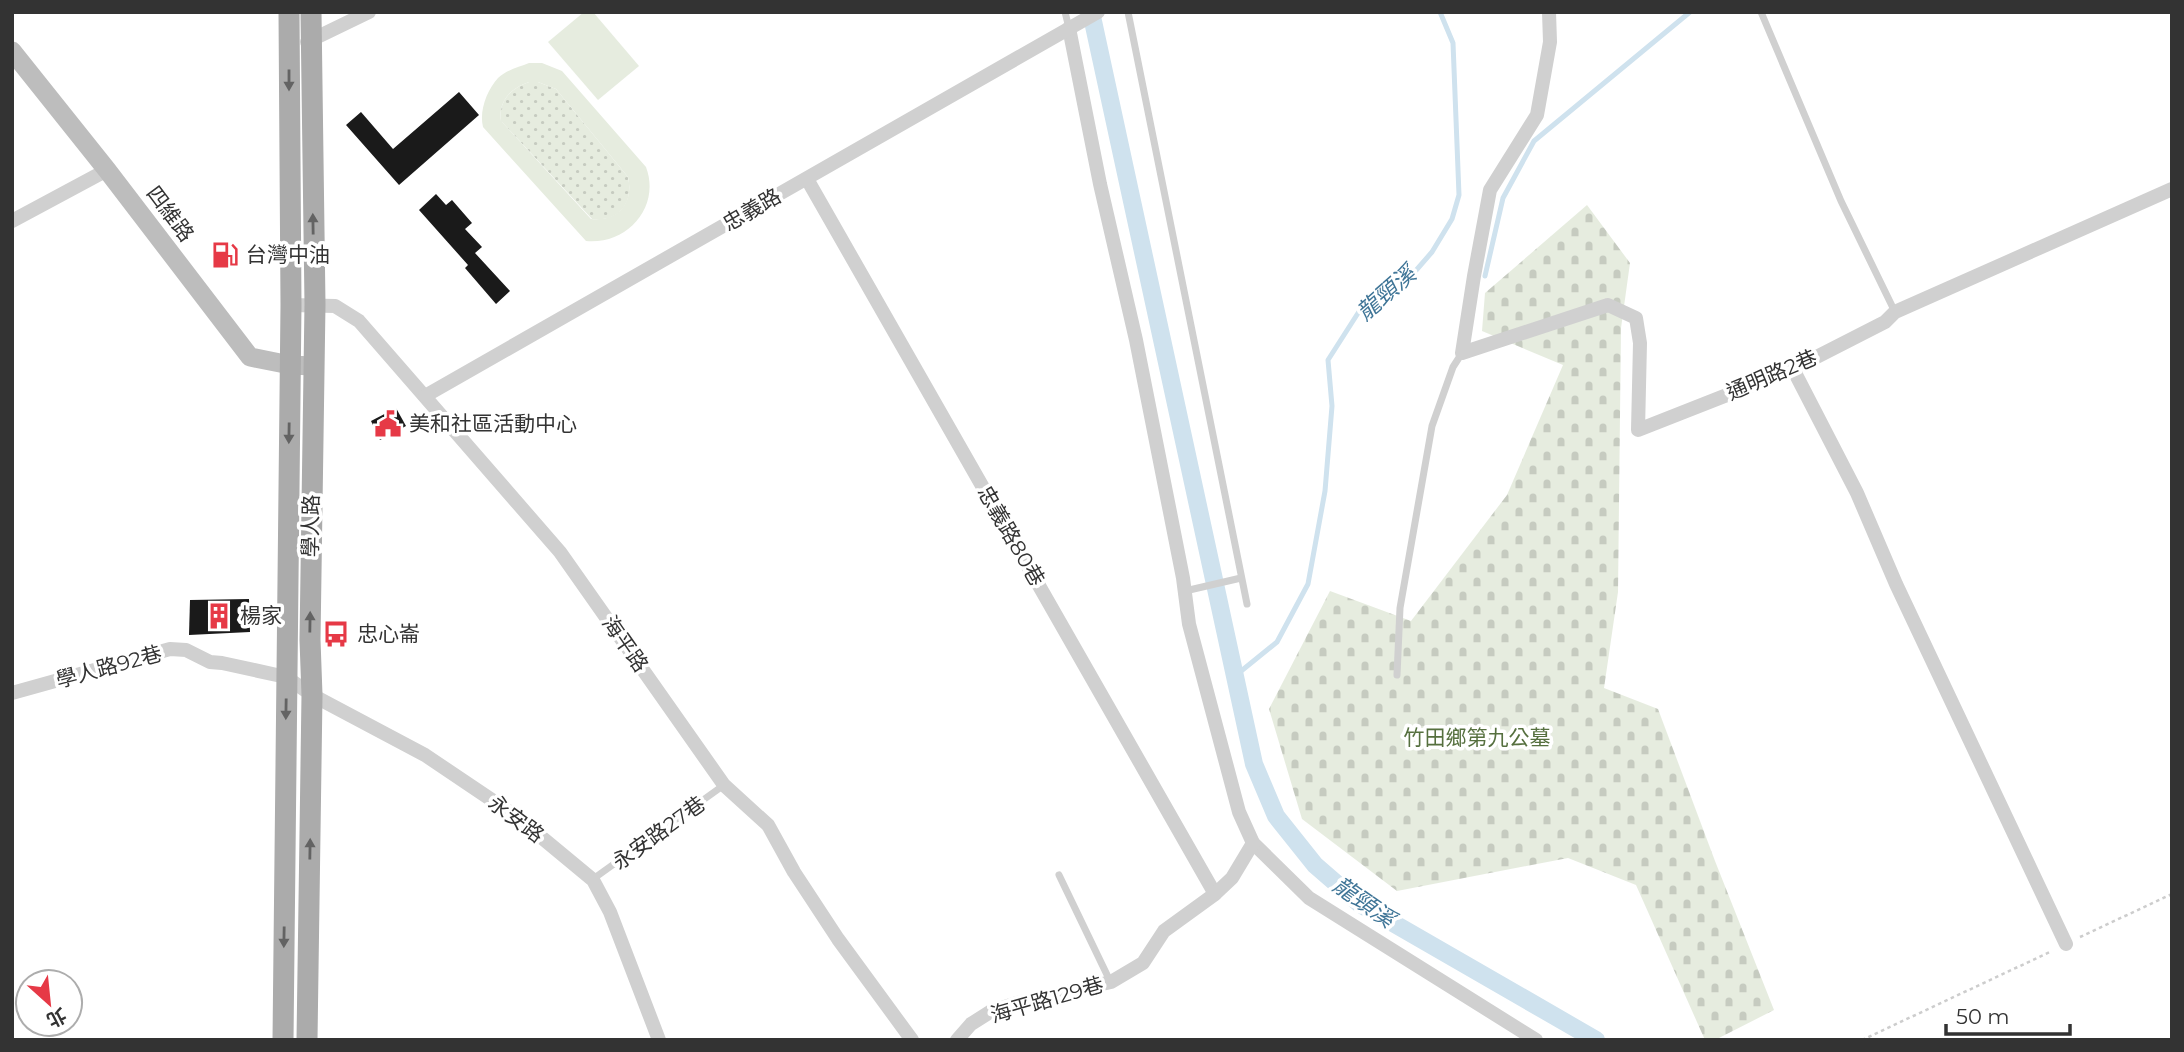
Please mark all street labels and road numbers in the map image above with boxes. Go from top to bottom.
street label: 四維路 [141,181,199,246]
street label: 忠義路 [718,183,785,236]
street label: 通明路2巷 [1723,344,1821,405]
street label: 忠義路80巷 [973,481,1050,590]
street label: 學人路 [297,494,324,558]
street label: 海平路 [597,611,654,677]
street label: 學人路92巷 [53,640,165,693]
street label: 永安路 [484,790,549,848]
street label: 永安路27巷 [608,791,710,875]
street label: 海平路129巷 [988,971,1106,1028]

